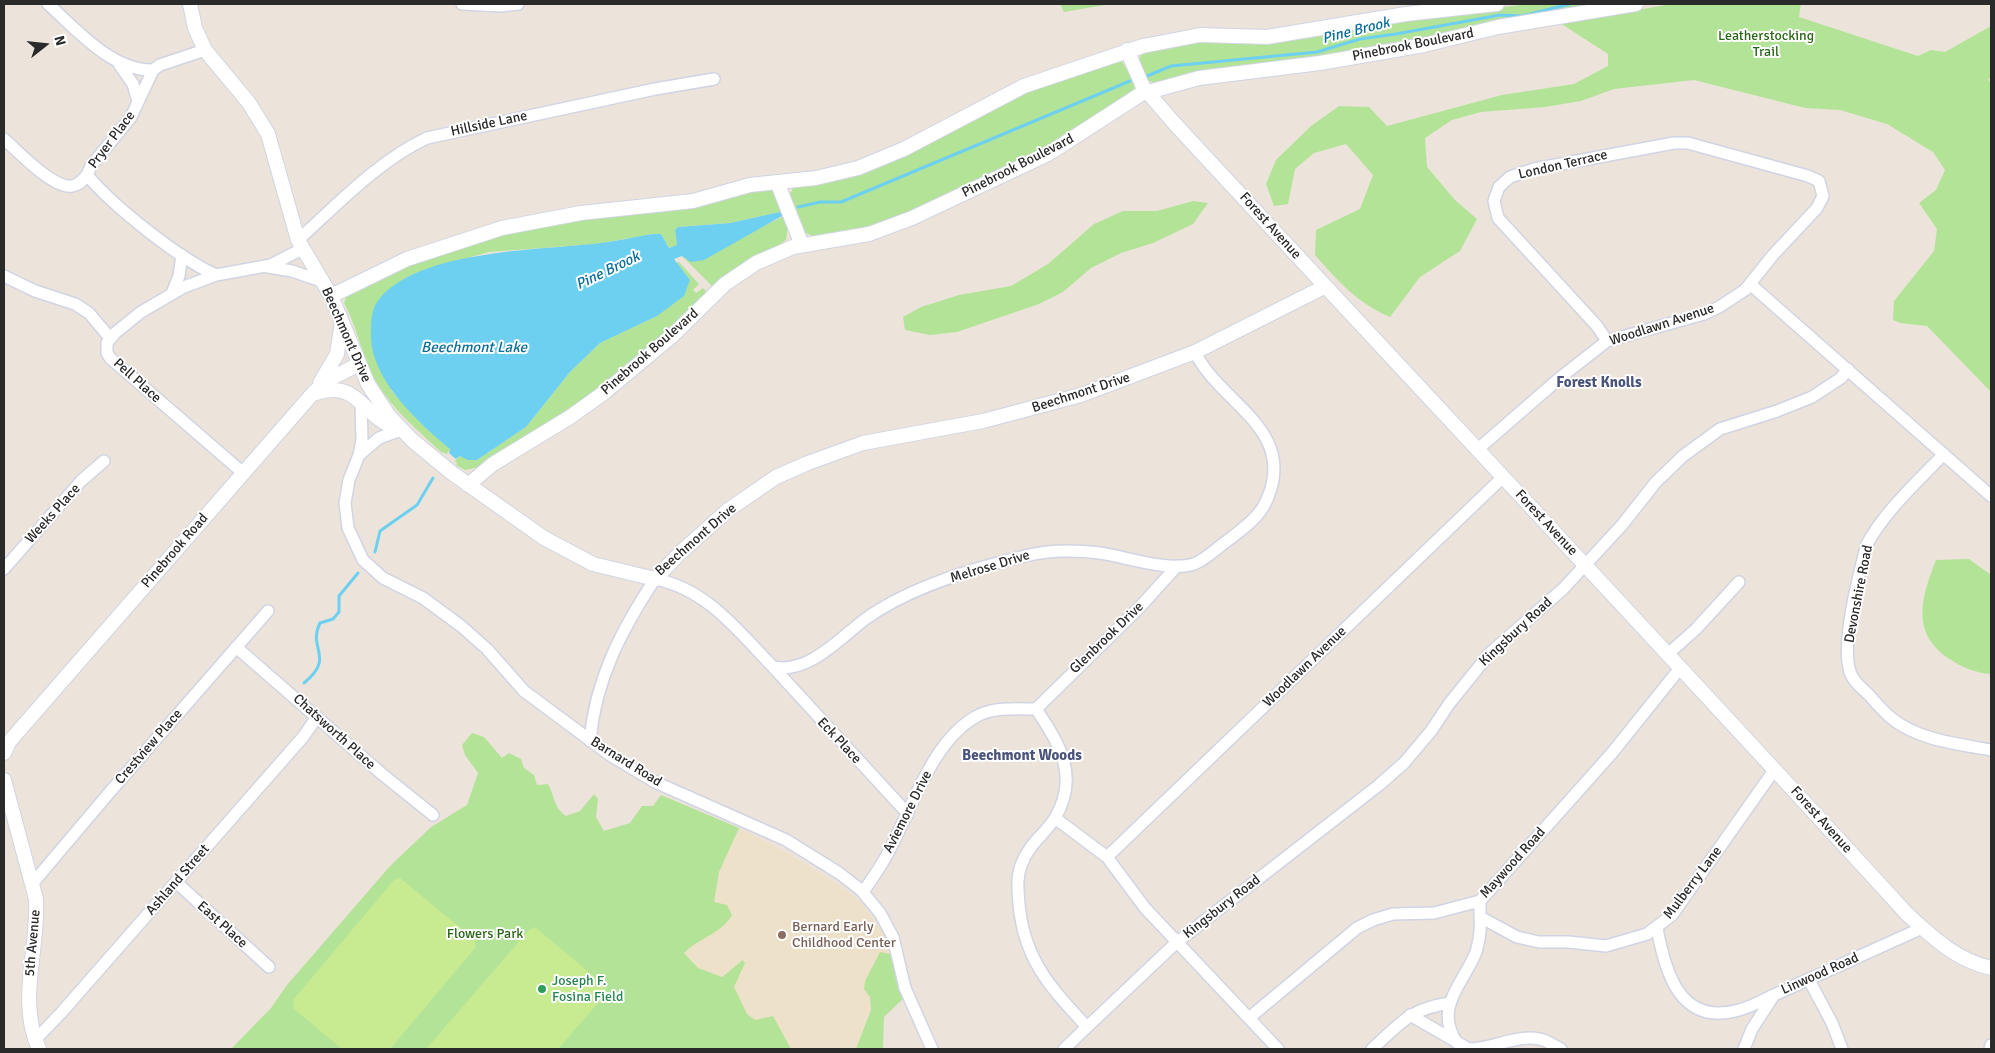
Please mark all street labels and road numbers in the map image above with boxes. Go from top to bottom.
street label: Pinebrook Boulevard [1351,25,1475,65]
street label: Pryer Place [85,108,139,172]
street label: Hillside Lane [449,108,529,140]
street label: Pinebrook Boulevard [959,130,1077,202]
street label: London Terrace [1517,147,1609,183]
street label: Forest Avenue [1236,189,1304,263]
street label: Beechmont Drive [318,285,374,385]
street label: Woodlawn Avenue [1608,300,1716,350]
street label: Pinebrook Boulevard [598,305,702,399]
street label: Pell Place [110,355,164,407]
street label: Beechmont Drive [1030,369,1132,417]
street label: Weeks Place [22,481,84,547]
street label: Forest Avenue [1511,487,1581,559]
street label: Beechmont Drive [652,500,740,580]
street label: Pinebrook Road [138,510,212,592]
street label: Devonshire Road [1841,544,1877,644]
street label: Melrose Drive [948,547,1032,587]
street label: Kingsbury Road [1476,594,1556,670]
street label: Glenbrook Drive [1067,599,1147,677]
street label: Woodlawn Avenue [1260,623,1350,711]
street label: Chatsworth Place [289,691,379,773]
street label: Crestview Place [112,706,186,788]
street label: Eck Place [813,714,865,768]
street label: Barnard Road [587,733,665,791]
street label: Aviemore Drive [880,768,936,856]
street label: Forest Avenue [1787,783,1855,857]
street label: Maywood Road [1477,824,1549,902]
street label: Ashland Street [143,841,213,919]
street label: Mulberry Lane [1660,843,1726,923]
street label: Kingsbury Road [1180,872,1264,942]
street label: East Place [193,898,251,952]
street label: 5th Avenue [22,909,44,977]
street label: Linwood Road [1779,949,1861,999]

